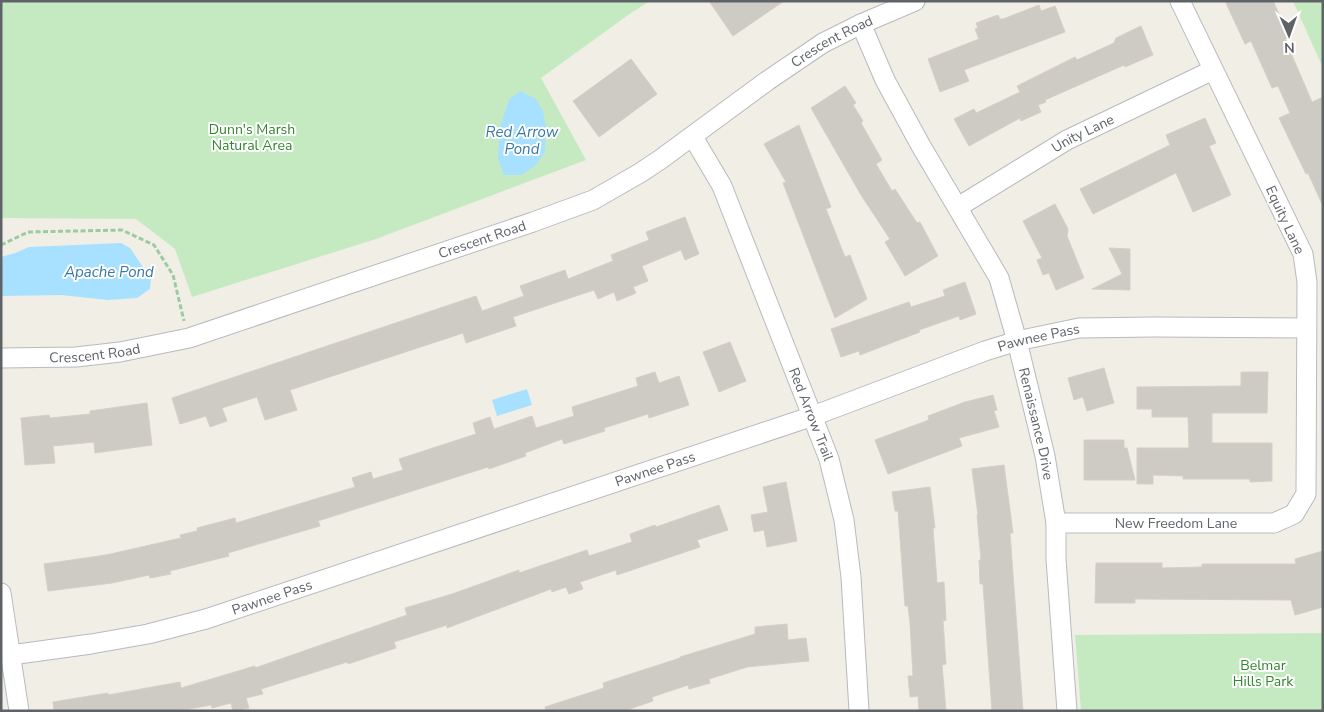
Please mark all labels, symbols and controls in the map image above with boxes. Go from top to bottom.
north arrow [1264,10,1314,60]
street label: Crescent Road [787,11,876,72]
text: N [1284,38,1295,57]
street label: Unity Lane [1048,109,1117,157]
park label: Dunn's Marsh Natural Area [209,120,295,155]
water label: Red Arrow Pond [486,122,559,159]
street label: Equity Lane [1261,183,1309,257]
street label: Crescent Road [436,216,528,263]
water label: Apache Pond [63,262,154,282]
street label: Pawnee Pass [995,319,1082,356]
street label: Crescent Road [49,339,142,367]
street label: Red Arrow Trail [785,365,839,464]
street label: Renaissance Drive [1014,366,1058,481]
street label: Pawnee Pass [612,446,698,491]
street label: New Freedom Lane [1115,514,1237,533]
street label: Pawnee Pass [229,575,315,619]
park label: Belmar Hills Park [1233,656,1294,691]

